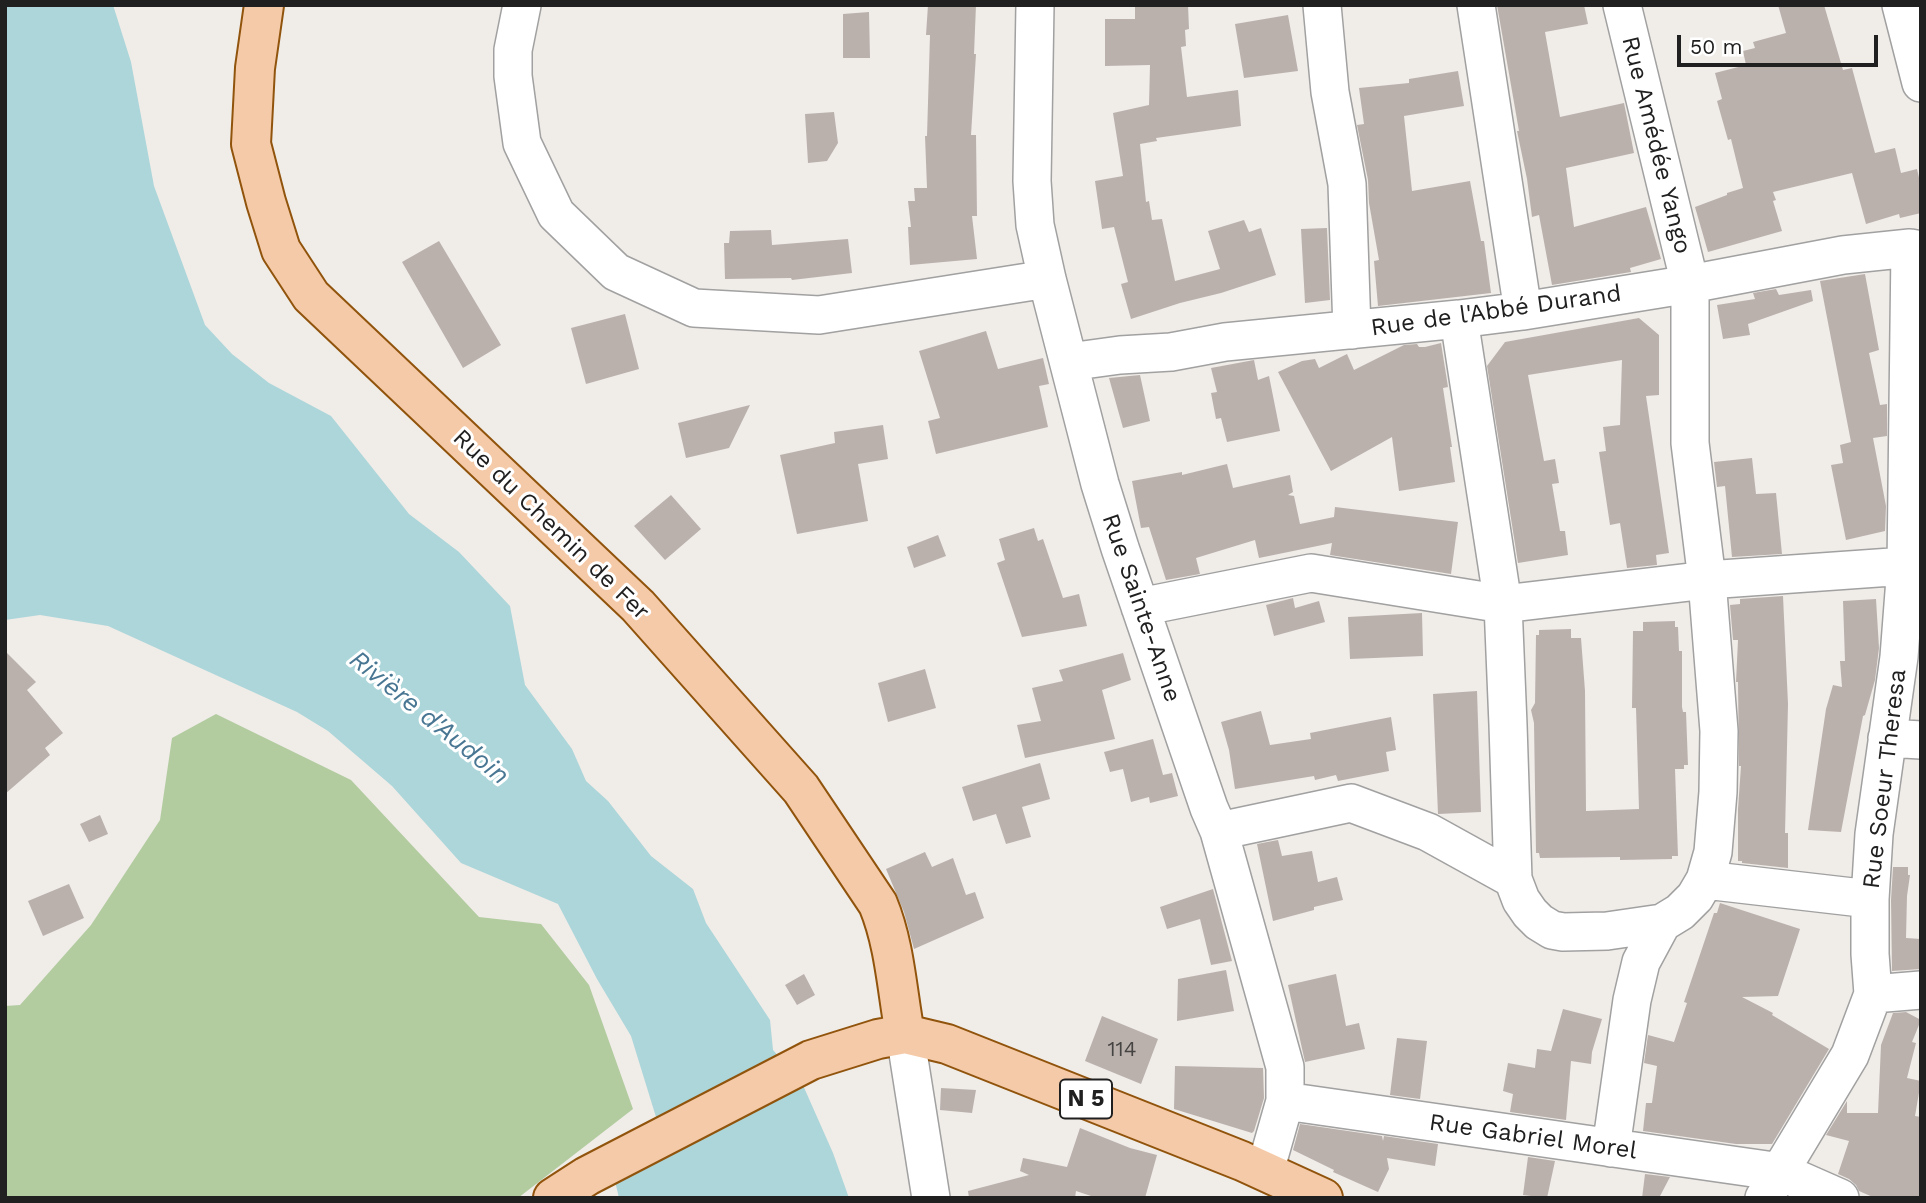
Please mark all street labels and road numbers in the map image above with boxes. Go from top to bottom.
street label: Rue Amédée Yango [1615,33,1697,257]
street label: Rue de l'Abbé Durand [1369,279,1623,343]
street label: Rue du Chemin de Fer [447,424,655,626]
street label: Rue Sainte-Anne [1095,510,1187,706]
street label: Rue Soeur Theresa [1857,667,1913,891]
road number: N 5 [1060,1080,1112,1118]
street label: Rue Gabriel Morel [1427,1108,1639,1166]

